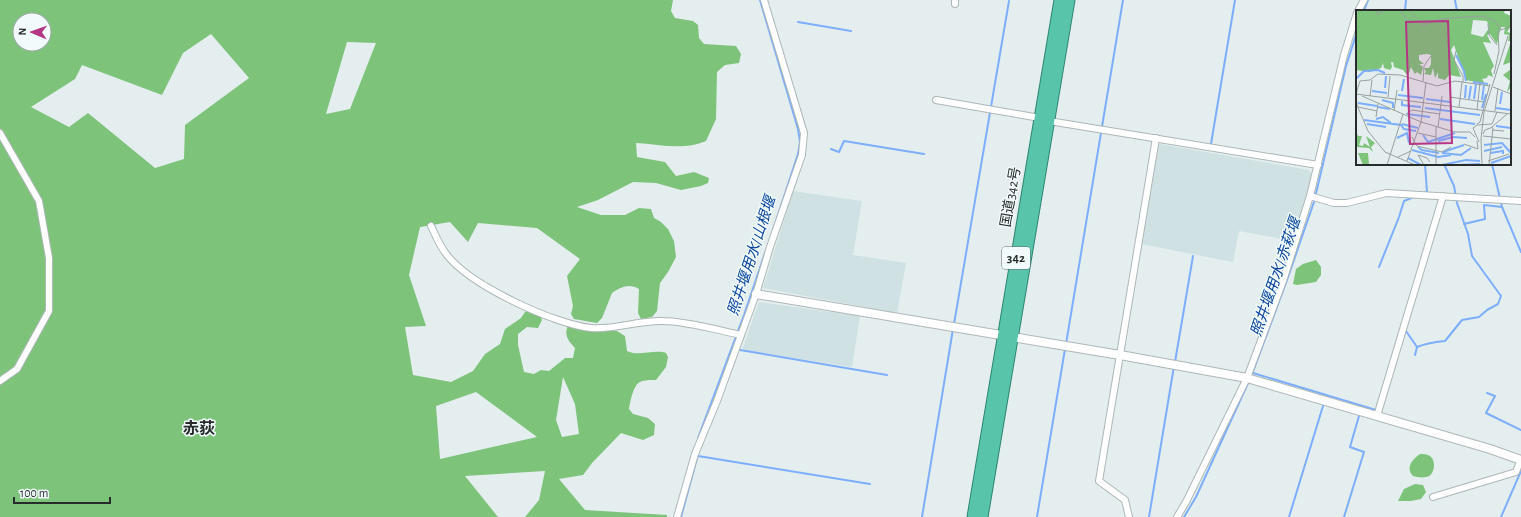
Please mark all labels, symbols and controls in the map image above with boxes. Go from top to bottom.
inset map [1356,10,1511,165]
north arrow [12,12,52,52]
text: N [17,28,28,36]
street label: 国道342号 [998,166,1023,228]
water label: 照井堰用水/山根堰 [725,191,779,317]
water label: 照井堰用水/赤萩堰 [1248,213,1304,338]
road number: 342 [1002,247,1030,269]
district label: 赤荻 [183,420,215,437]
scale bar [14,479,110,505]
text: 100 m [20,487,48,499]

